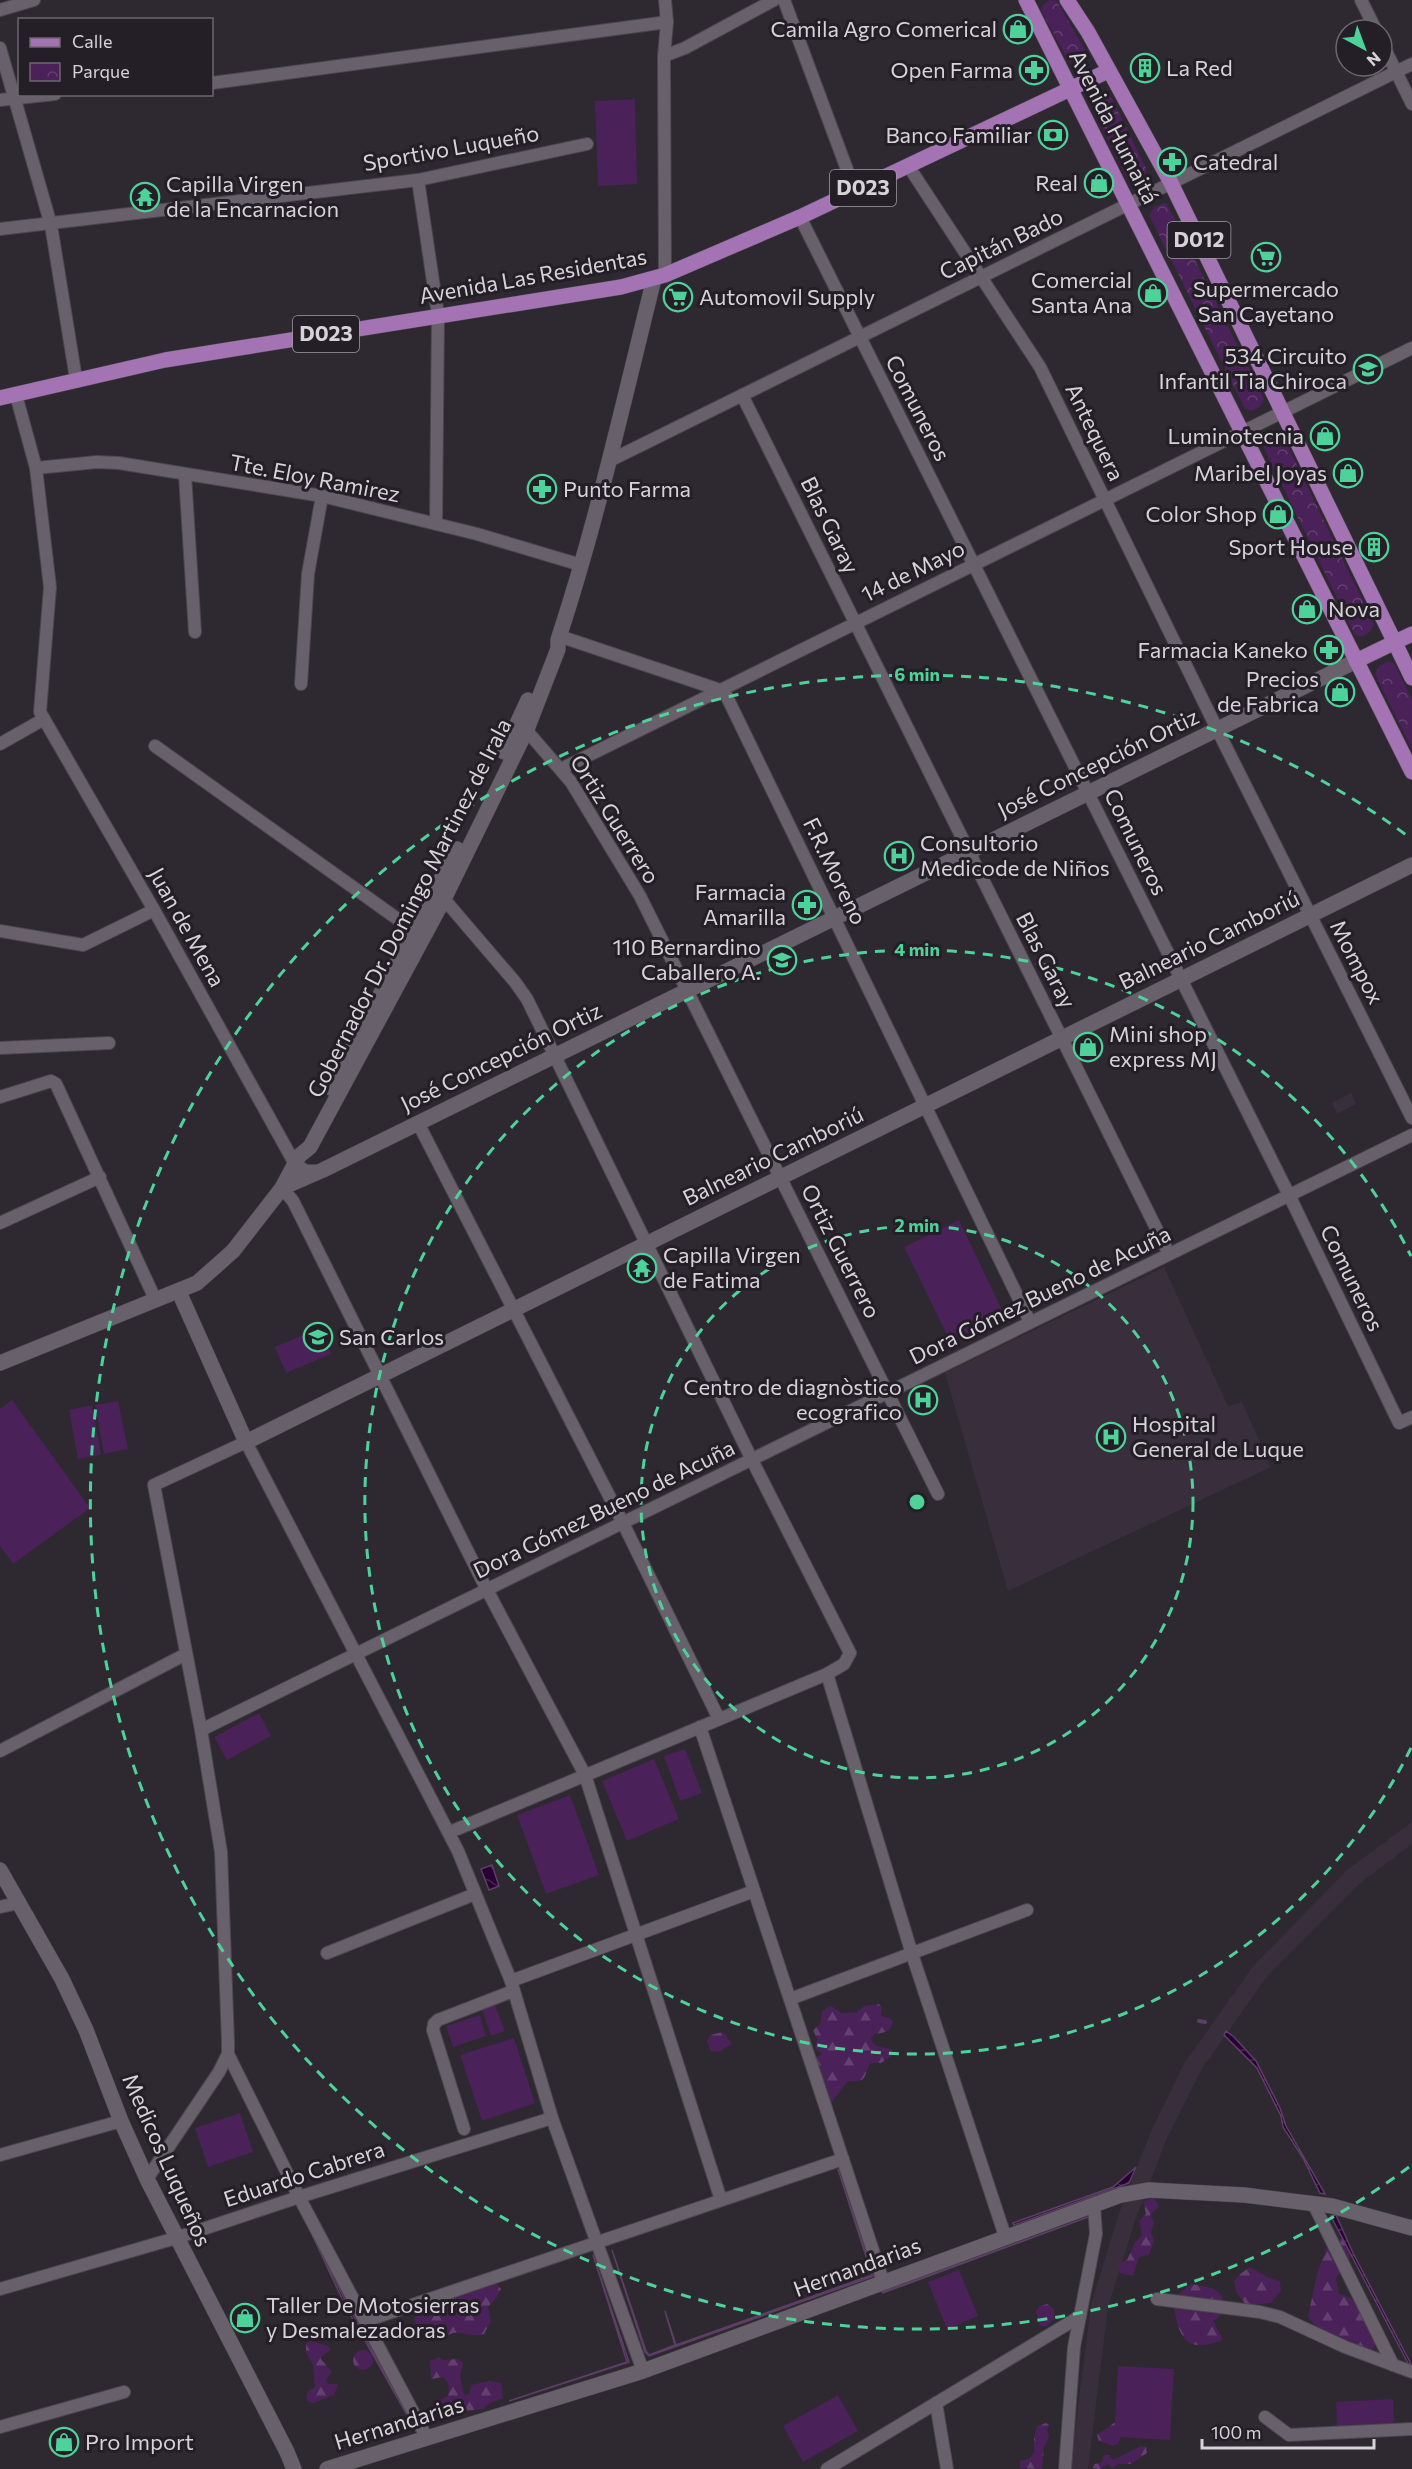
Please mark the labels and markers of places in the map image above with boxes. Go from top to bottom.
shop icon: Camila Agro Comerical [1002,13,1034,45]
place label: Camila Agro Comerical [770,15,997,42]
building icon: La Red [1129,52,1161,84]
pharmacy icon: Open Farma [1018,54,1050,86]
place label: La Red [1166,54,1233,81]
place label: Open Farma [890,56,1013,83]
bank icon: Banco Familiar [1037,119,1069,151]
place label: Banco Familiar [885,121,1032,148]
pharmacy icon: Catedral [1156,146,1188,178]
place label: Catedral [1193,148,1278,175]
shop icon: Real [1083,167,1115,199]
place label: Real [1035,169,1078,196]
place label: Capilla Virgen de la Encarnacion [166,170,339,222]
temple icon: Capilla Virgen de la Encarnacion [129,181,161,213]
supermarket icon: Supermercado San Cayetano [1250,241,1282,273]
place label: Comercial Santa Ana [1031,266,1132,318]
place label: Supermercado San Cayetano [1193,275,1339,327]
shop icon: Comercial Santa Ana [1137,277,1169,309]
supermarket icon: Automovil Supply [662,281,694,313]
place label: Automovil Supply [699,283,875,310]
place label: 534 Circuito Infantil Tia Chiroca [1158,342,1347,394]
school or university icon: 534 Circuito Infantil Tia Chiroca [1352,353,1384,385]
shop icon: Luminotecnia [1309,420,1341,452]
place label: Luminotecnia [1168,422,1304,449]
shop icon: Maribel Joyas [1332,457,1364,489]
place label: Maribel Joyas [1194,459,1327,486]
pharmacy icon: Punto Farma [526,473,558,505]
place label: Punto Farma [563,475,691,502]
shop icon: Color Shop [1262,498,1294,530]
place label: Color Shop [1145,500,1257,527]
building icon: Sport House [1358,531,1390,563]
place label: Sport House [1228,533,1353,560]
shop icon: Nova [1291,593,1323,625]
place label: Nova [1328,595,1380,622]
pharmacy icon: Farmacia Kaneko [1313,634,1345,666]
place label: Farmacia Kaneko [1138,636,1308,663]
place label: Precios de Fabrica [1217,665,1319,717]
shop icon: Precios de Fabrica [1324,676,1356,708]
place label: Consultorio Medicode de Niños [920,829,1110,881]
hospital icon: Consultorio Medicode de Niños [883,840,915,872]
place label: Farmacia Amarilla [695,878,786,930]
pharmacy icon: Farmacia Amarilla [791,889,823,921]
place label: 110 Bernardino Caballero A. [612,933,761,985]
school or university icon: 110 Bernardino Caballero A. [766,944,798,976]
place label: Mini shop express MJ [1109,1020,1217,1072]
shop icon: Mini shop express MJ [1072,1031,1104,1063]
place label: Capilla Virgen de Fatima [663,1241,801,1293]
temple icon: Capilla Virgen de Fatima [626,1252,658,1284]
school or university icon: San Carlos [302,1321,334,1353]
place label: San Carlos [339,1323,444,1350]
place label: Centro de diagnòstico ecografico [683,1373,902,1425]
hospital icon: Centro de diagnòstico ecografico [907,1384,939,1416]
place label: Hospital General de Luque [1132,1410,1304,1462]
hospital icon: Hospital General de Luque [1095,1421,1127,1453]
centre of rings [907,1492,927,1512]
place label: Taller De Motosierras y Desmalezadoras [266,2291,479,2343]
shop icon: Taller De Motosierras y Desmalezadoras [229,2302,261,2334]
shop icon: Pro Import [48,2426,80,2458]
place label: Pro Import [85,2428,194,2455]

